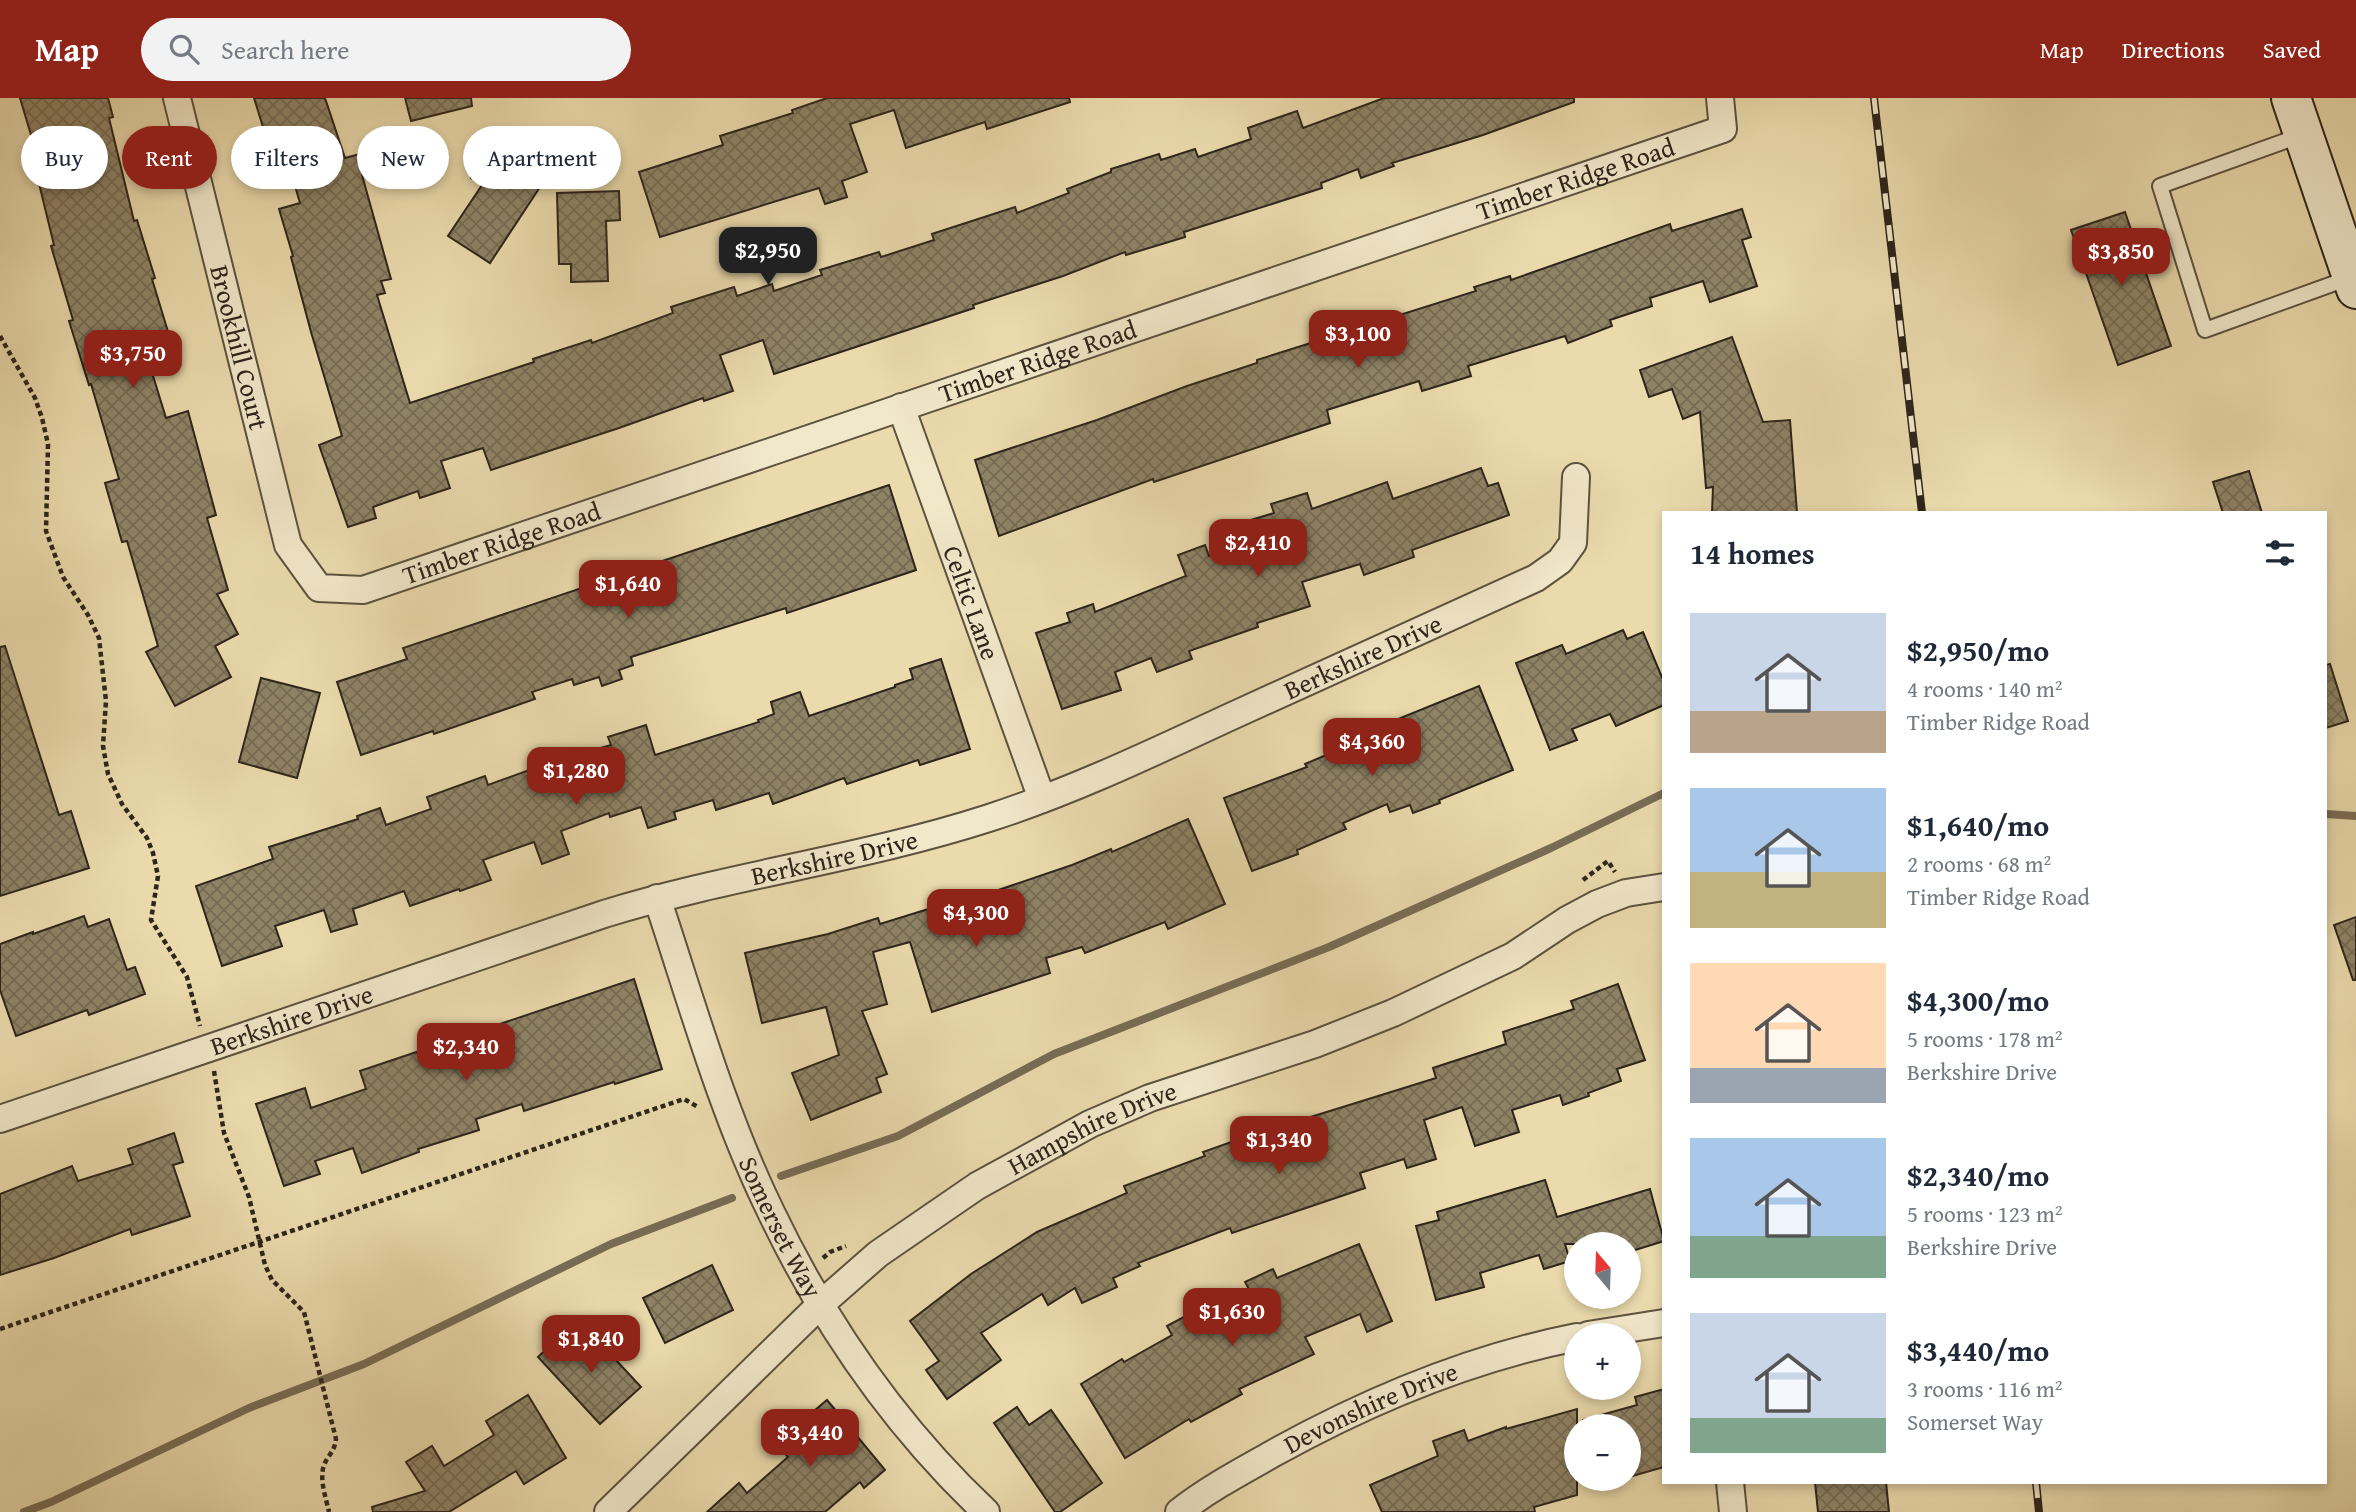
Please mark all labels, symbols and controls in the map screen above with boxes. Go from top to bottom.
search box [141,18,631,81]
text: Map [35,25,99,73]
icon: search [165,30,203,68]
text: Search here [221,30,349,69]
text: Map [2040,32,2084,67]
text: Directions [2122,32,2225,67]
text: Saved [2263,32,2321,67]
chip: Buy [21,126,108,189]
chip: Rent [122,126,217,189]
chip: Filters [231,126,343,189]
chip: New [357,126,449,189]
chip: Apartment [463,126,621,189]
street label: Timber Ridge Road [1471,127,1680,230]
pin: $2,950 [711,228,825,287]
pin: $3,850 [2064,228,2178,288]
text: $2,950 [735,233,801,266]
text: $3,850 [2088,234,2154,267]
street label: Brookhill Court [200,261,279,434]
street label: Timber Ridge Road [933,309,1142,412]
pin: $3,100 [1301,310,1415,370]
text: $3,100 [1325,316,1391,349]
pin: $3,750 [76,330,190,390]
text: $3,750 [100,336,166,369]
street label: Timber Ridge Road [397,491,606,594]
pin: $2,410 [1201,519,1315,579]
text: $2,410 [1225,525,1291,558]
text: 14 homes [1690,531,1815,575]
icon: filters [2261,534,2299,572]
street label: Celtic Lane [933,540,1010,665]
pin: $1,640 [571,560,685,620]
text: $1,640 [595,566,661,599]
street label: Berkshire Drive [1277,603,1448,709]
text: $2,950/mo [1907,628,2049,672]
icon: home [1746,641,1830,725]
text: 4 rooms · 140 m² [1907,672,2062,705]
text: Timber Ridge Road [1907,705,2090,738]
pin: $4,360 [1315,718,1429,778]
text: $4,360 [1339,724,1405,757]
pin: $1,280 [519,748,633,807]
text: $1,280 [543,753,609,786]
text: $1,640/mo [1907,803,2049,847]
icon: home [1746,816,1830,900]
street label: Berkshire Drive [747,819,922,895]
text: 2 rooms · 68 m² [1907,847,2051,880]
text: Timber Ridge Road [1907,880,2090,913]
pin: $4,300 [919,890,1033,949]
text: $4,300 [943,895,1009,928]
street label: Berkshire Drive [205,974,378,1065]
text: $4,300/mo [1907,978,2049,1022]
icon: home [1746,991,1830,1075]
text: 5 rooms · 178 m² [1907,1022,2062,1055]
pin: $2,340 [409,1024,523,1083]
text: $2,340 [433,1029,499,1062]
text: Berkshire Drive [1907,1055,2057,1088]
street label: Hampshire Drive [1000,1071,1182,1185]
pin: $1,340 [1222,1116,1336,1176]
text: $1,340 [1246,1122,1312,1155]
street label: Somerset Way [729,1150,833,1305]
text: $2,340/mo [1907,1153,2049,1197]
icon: home [1746,1166,1830,1250]
text: 5 rooms · 123 m² [1907,1197,2062,1230]
text: Berkshire Drive [1907,1230,2057,1263]
north arrow [1564,1232,1642,1309]
map controls [1564,1232,1641,1491]
pin: $1,630 [1175,1288,1289,1348]
text: $1,630 [1199,1294,1265,1327]
pin: $1,840 [534,1316,648,1375]
text: $1,840 [558,1321,624,1354]
button: + [1564,1323,1641,1400]
text: $3,440/mo [1907,1328,2049,1372]
icon: home [1746,1341,1830,1425]
street label: Devonshire Drive [1276,1351,1463,1463]
text: 3 rooms · 116 m² [1907,1372,2062,1405]
text: Somerset Way [1907,1405,2043,1438]
pin: $3,440 [753,1410,867,1469]
button: − [1564,1414,1641,1491]
text: $3,440 [777,1415,843,1448]

